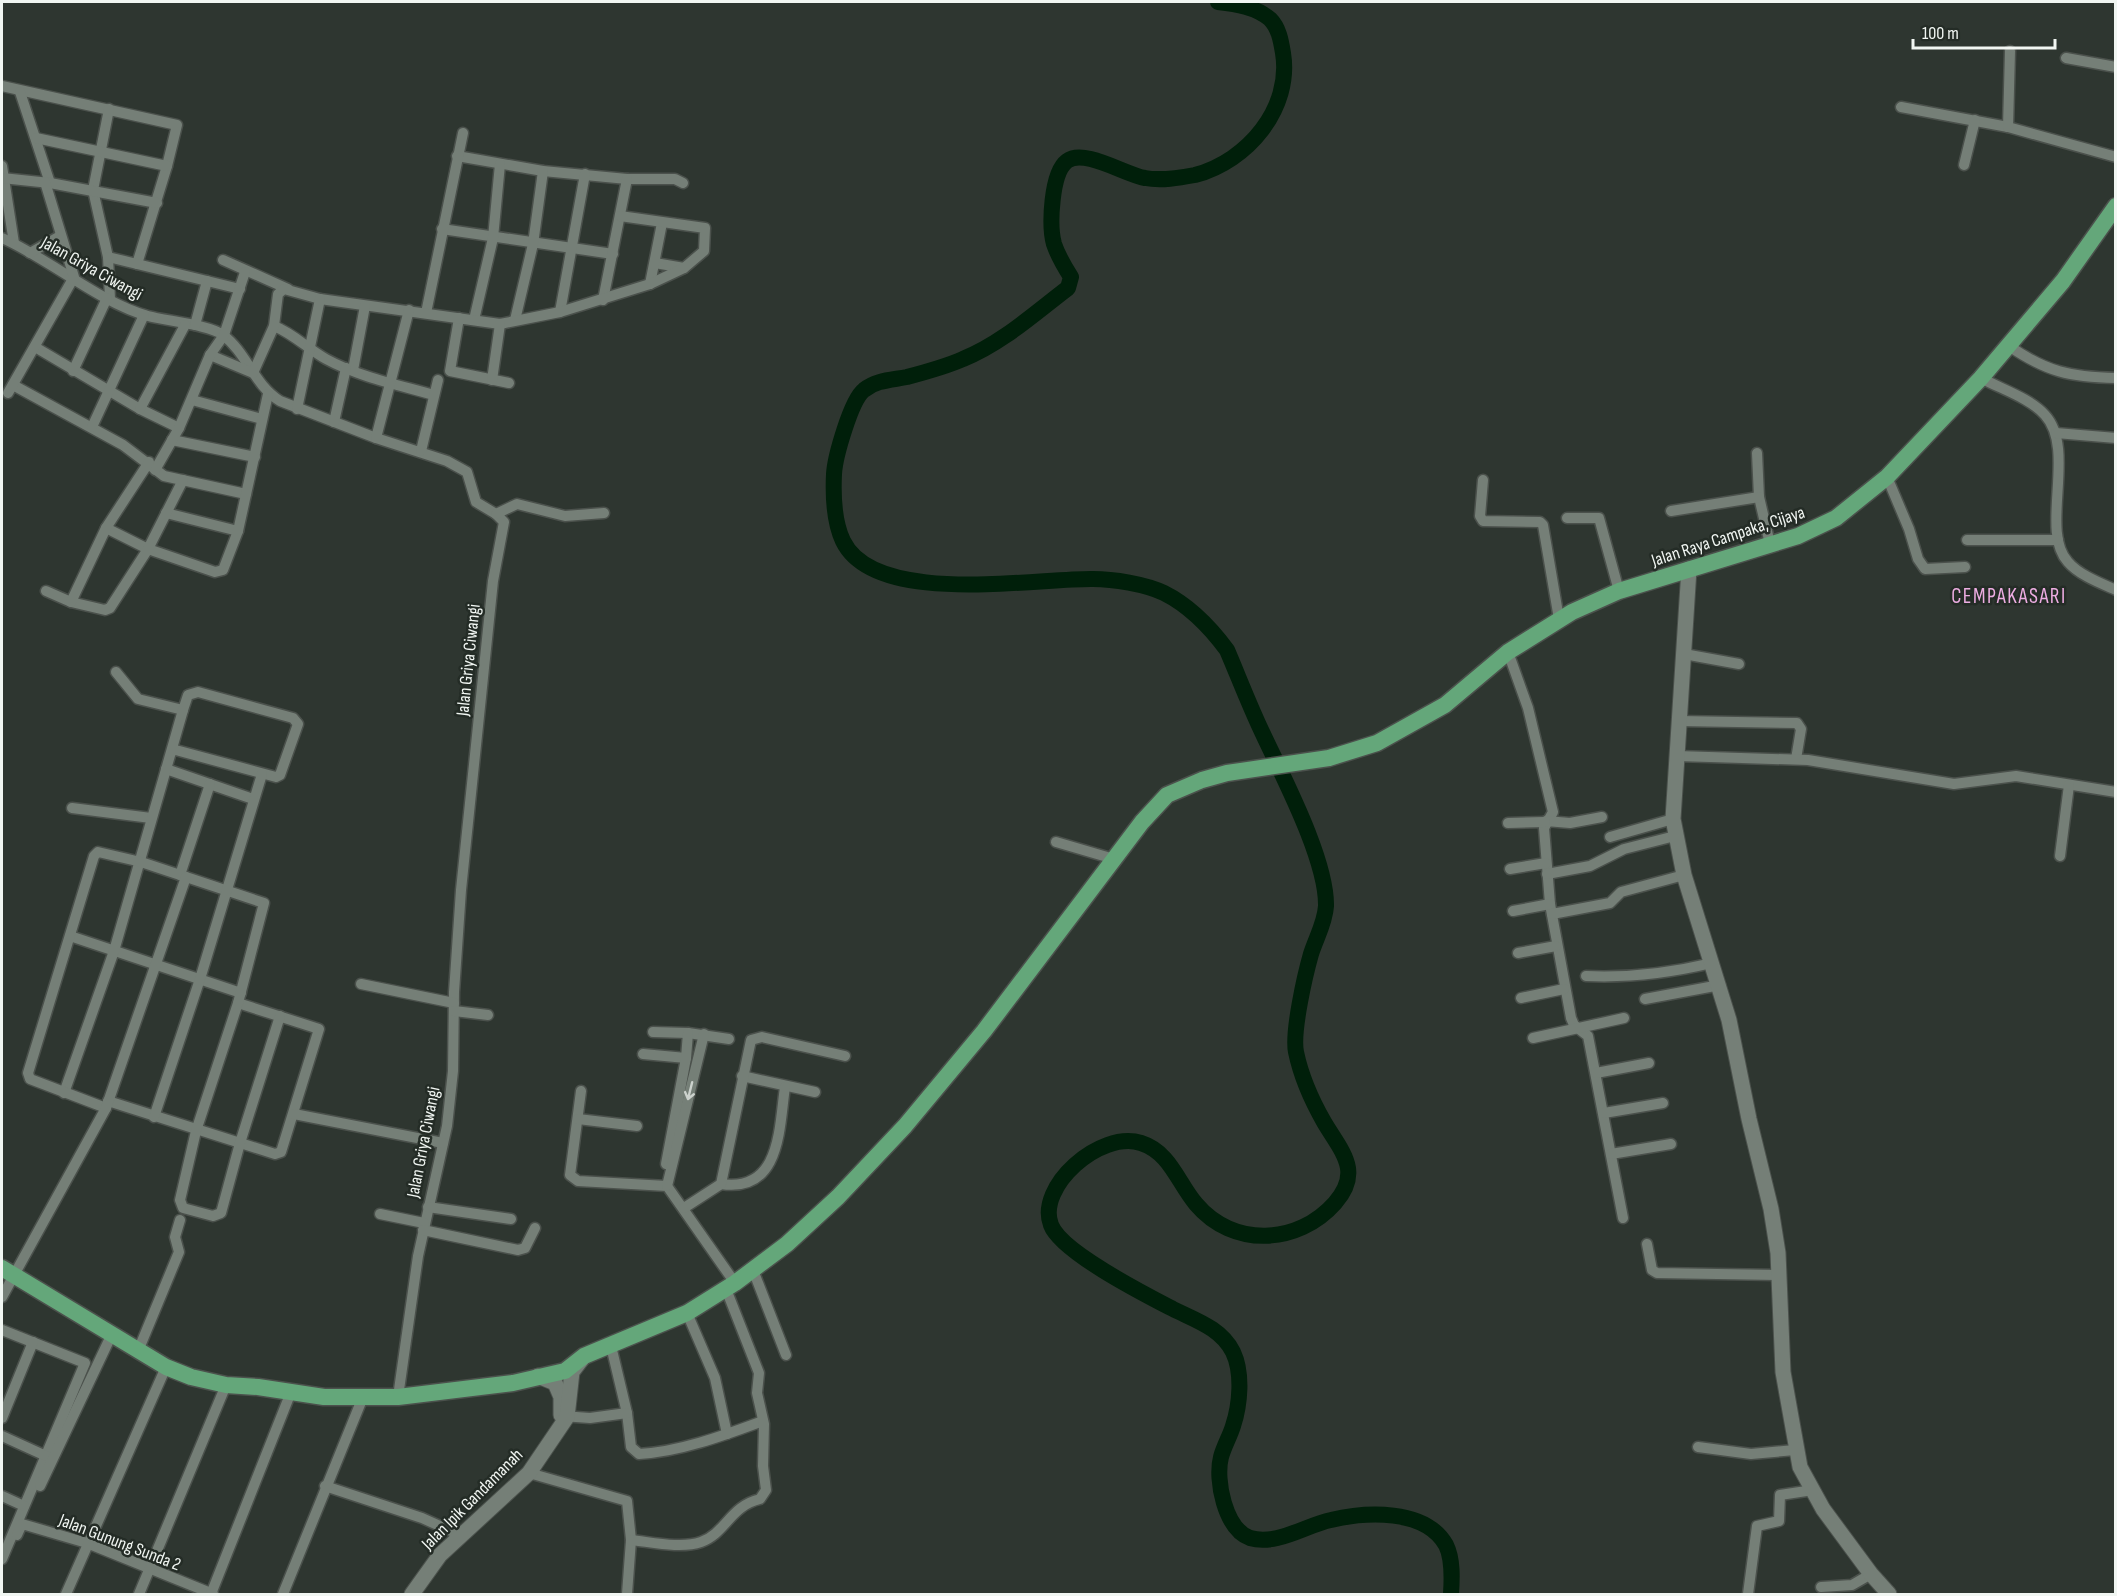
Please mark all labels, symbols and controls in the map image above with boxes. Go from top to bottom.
scale bar [1913,12,2056,50]
text: 100 m [1922,23,1959,44]
street label: Jalan Griya Ciwangi [37,231,146,305]
street label: Jalan Raya Campaka, Cijaya [1648,502,1808,571]
district label: CEMPAKASARI [1951,584,2067,609]
street label: Jalan Griya Ciwangi [452,603,485,718]
one-way arrow [683,1081,695,1100]
street label: Jalan Griya Ciwangi [402,1085,445,1200]
street label: Jalan Ipik Gandamanah [417,1444,527,1555]
street label: Jalan Gunung Sunda 2 [55,1509,184,1575]

